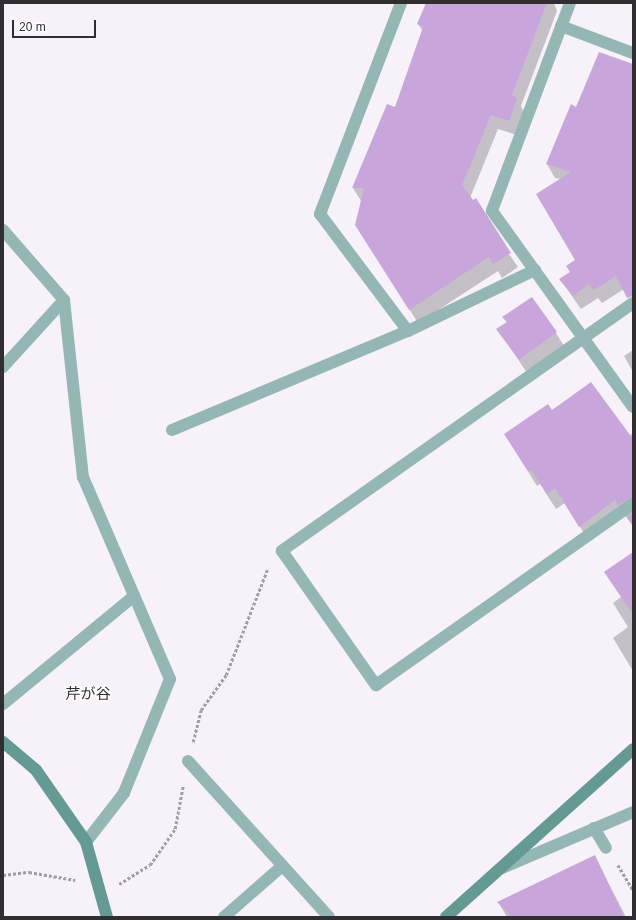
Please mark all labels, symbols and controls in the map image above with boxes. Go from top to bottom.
scale bar [14,12,98,38]
text: 20 m [19,20,46,34]
district label: 芹が谷 [66,685,110,703]

